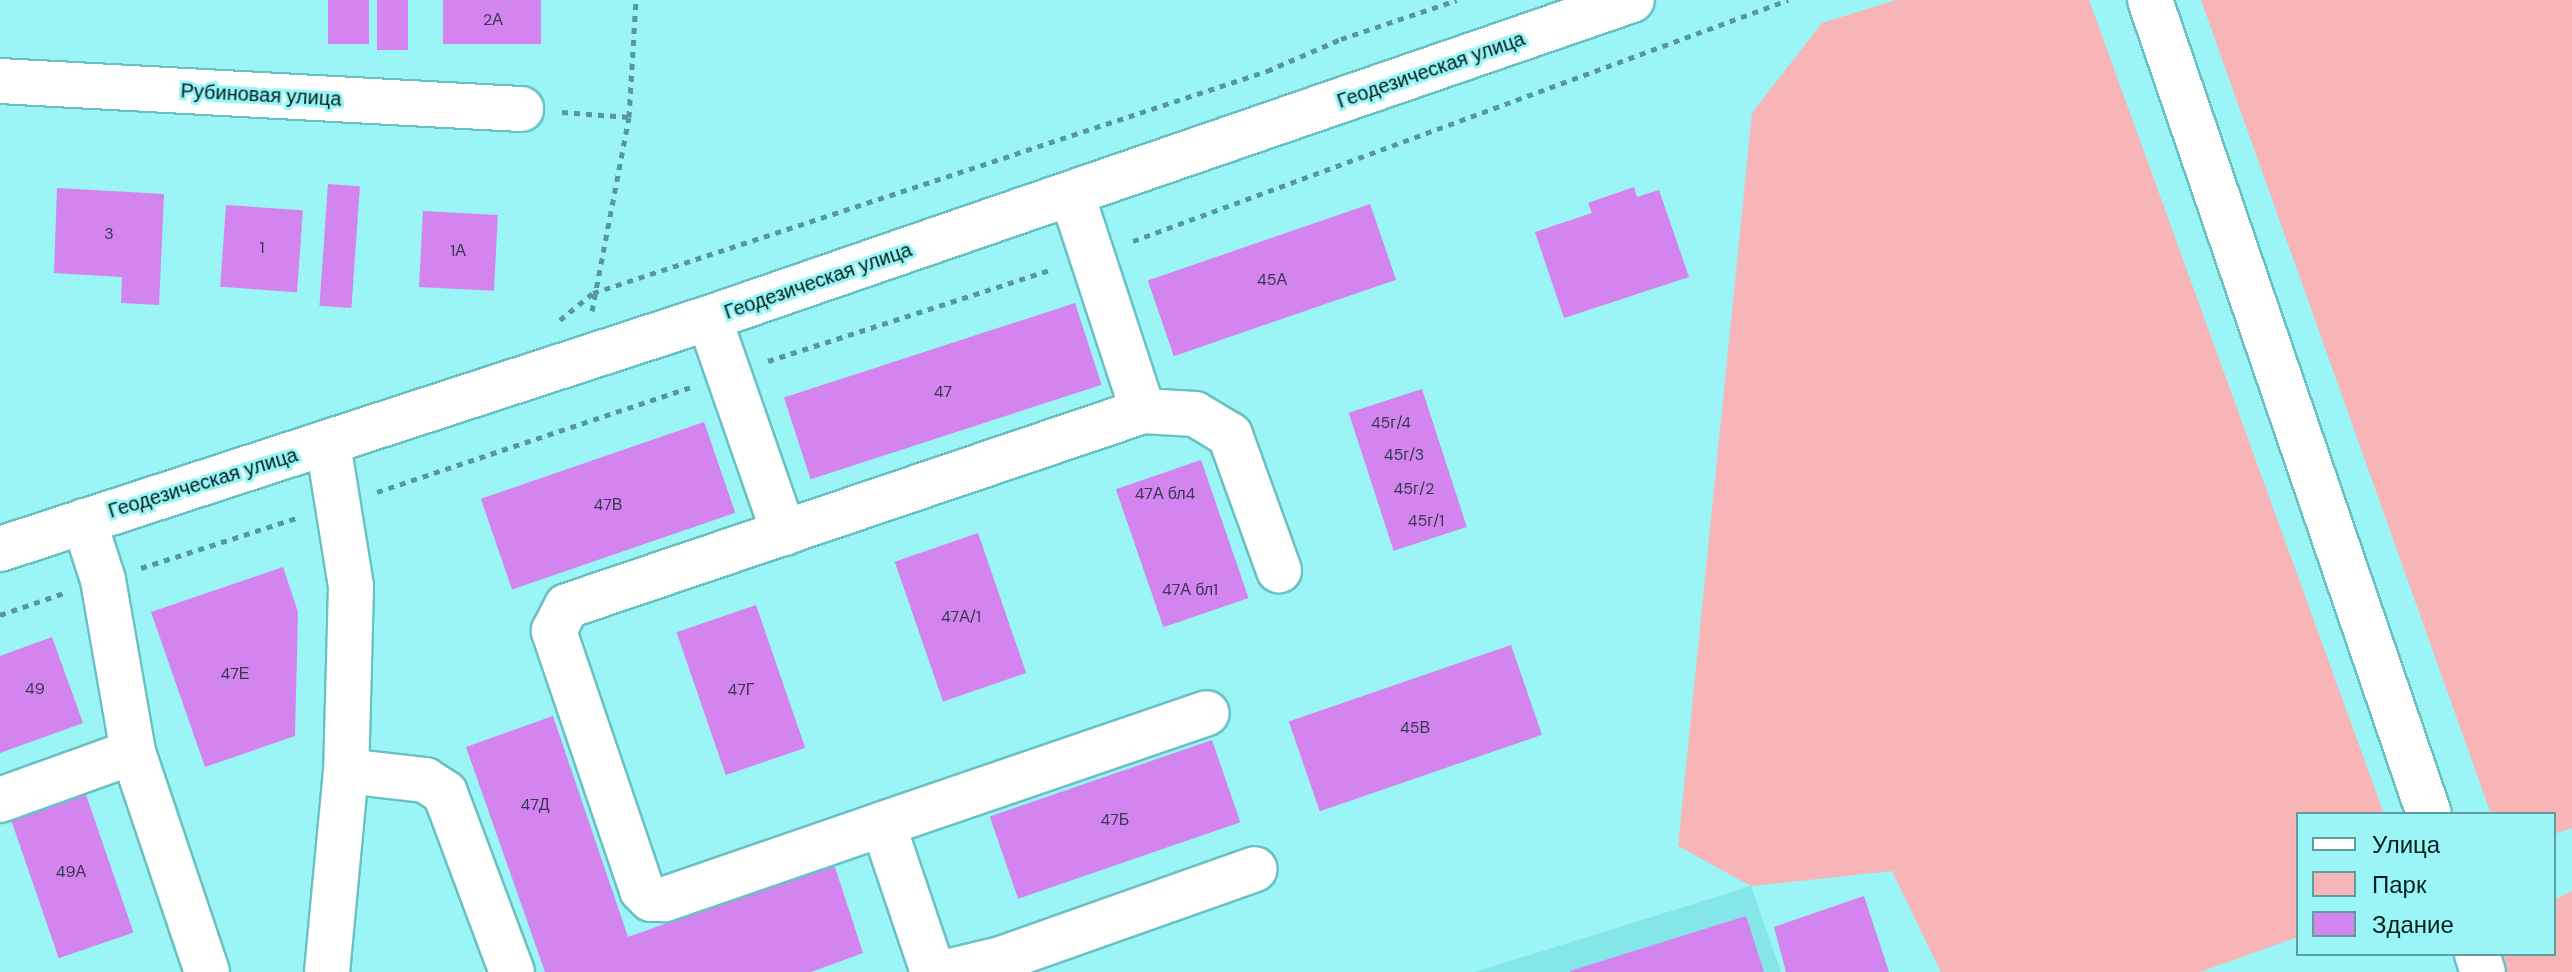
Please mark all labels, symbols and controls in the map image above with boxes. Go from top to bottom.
house number: 2А [483,10,503,30]
street label: Геодезическая улица [1334,27,1528,113]
street label: Рубиновая улица [180,79,342,111]
house number: 3 [104,224,114,244]
house number: 1 [260,238,264,258]
street label: Геодезическая улица [721,238,915,324]
house number: 1А [450,241,466,261]
house number: 45А [1257,270,1287,290]
house number: 47 [934,382,952,402]
house number: 45г/4 [1371,413,1411,433]
street label: Геодезическая улица [105,443,301,523]
house number: 45г/3 [1384,445,1424,465]
house number: 45г/2 [1394,479,1434,499]
house number: 47А бл4 [1135,484,1195,504]
house number: 47В [594,495,622,515]
house number: 45г/1 [1408,511,1444,531]
house number: 47А бл1 [1162,580,1218,600]
house number: 47А/1 [941,607,981,627]
house number: 47Е [221,664,249,684]
house number: 49 [25,679,45,699]
house number: 47Г [728,680,754,700]
house number: 45В [1400,718,1430,738]
house number: 47Д [520,795,550,815]
house number: 47Б [1101,810,1129,830]
legend [2296,812,2556,956]
text: Улица [2372,829,2440,860]
house number: 49А [56,862,86,882]
text: Парк [2372,869,2426,900]
text: Здание [2372,909,2454,940]

